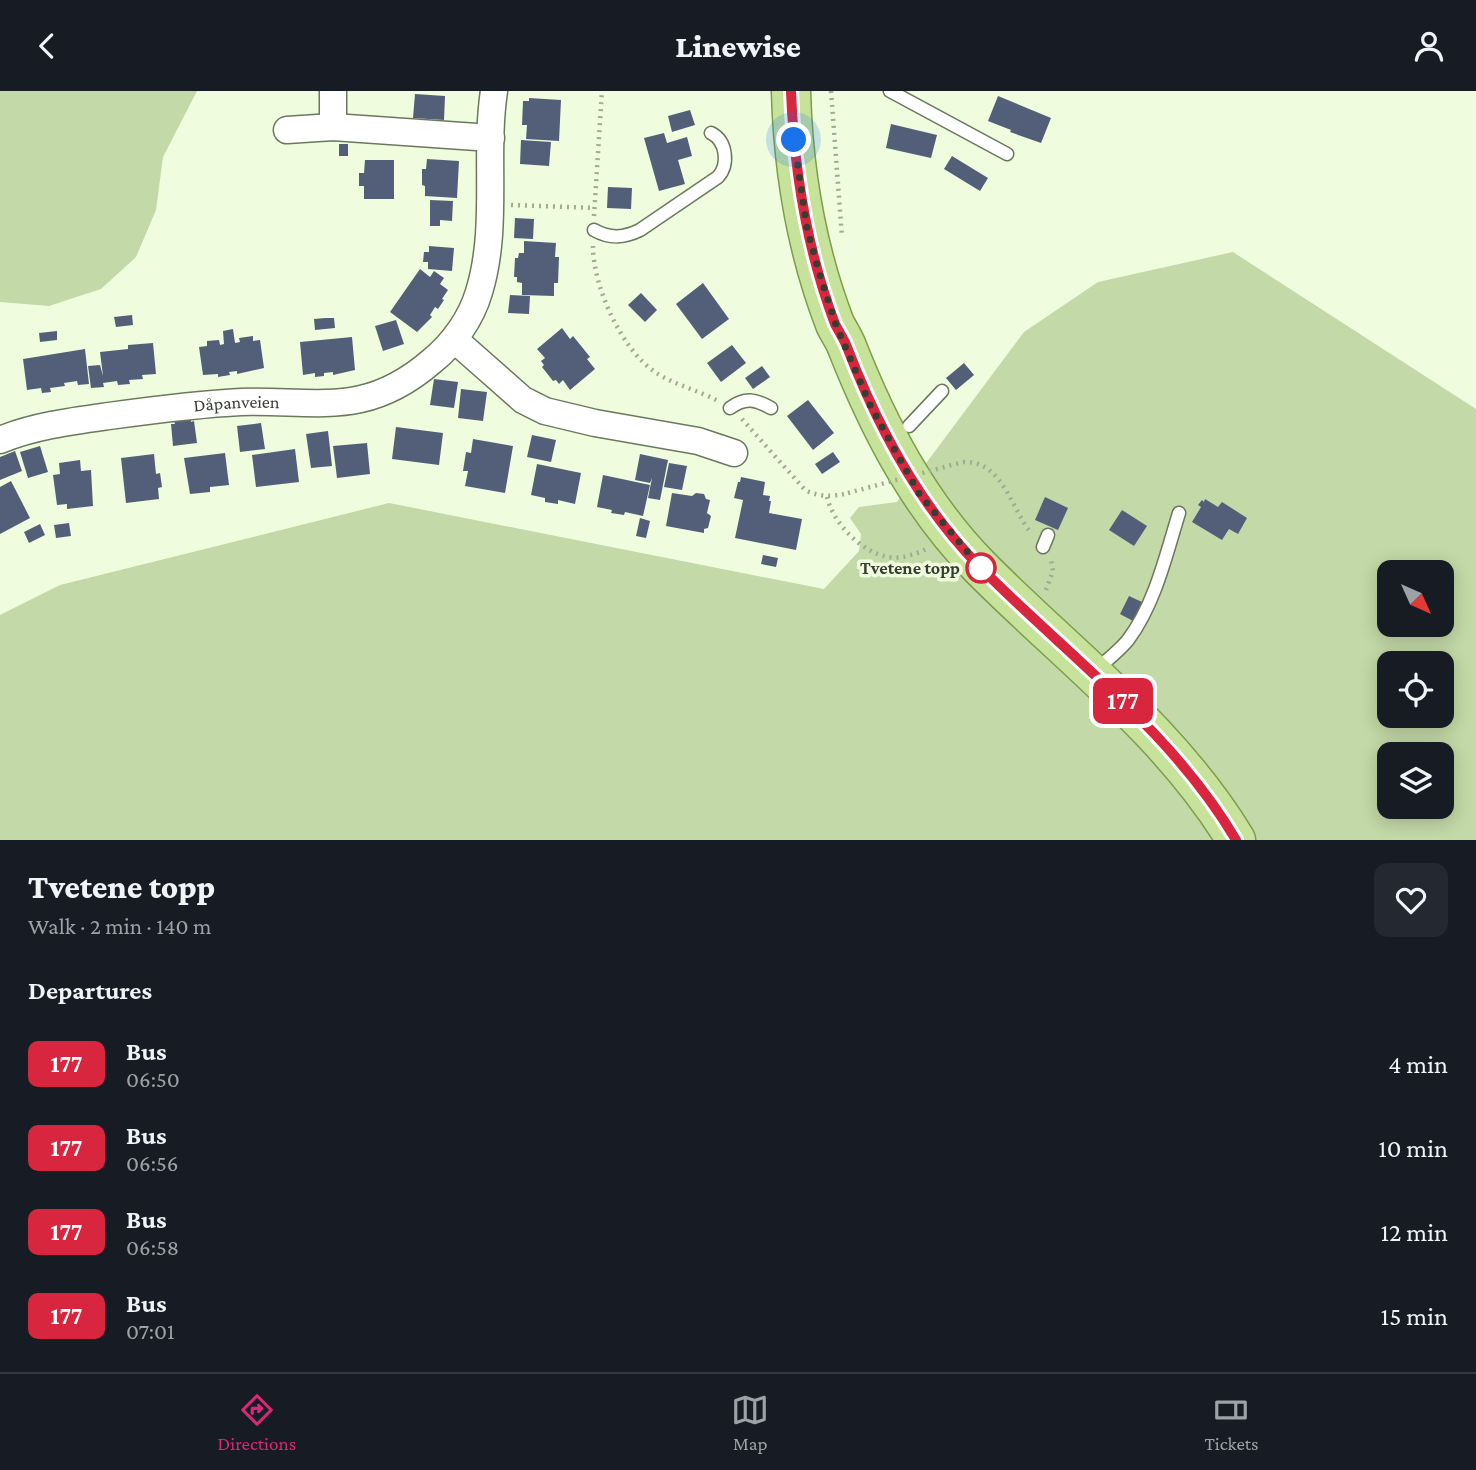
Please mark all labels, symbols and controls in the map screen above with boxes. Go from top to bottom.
icon: back [28,27,66,65]
icon: person [1410,27,1448,65]
text: Linewise [675,28,801,64]
your location [776,122,811,157]
street label: Dåpanveien [192,392,280,415]
marker: Tvetene topp [966,553,996,583]
place label: Tvetene topp [860,558,960,578]
north arrow [1377,560,1454,637]
map controls [1377,560,1454,819]
button: locate [1377,651,1454,728]
line badge: 177 [1083,678,1163,724]
text: 177 [1107,687,1139,714]
button: layers [1377,742,1454,819]
button: heart [1374,863,1448,937]
text: Tvetene topp [28,868,215,905]
text: Walk · 2 min · 140 m [28,913,211,939]
text: Departures [28,976,152,1005]
text: Bus [126,1037,167,1066]
text: 177 [50,1050,83,1077]
text: 4 min [1388,1050,1448,1079]
text: 06:50 [126,1066,180,1092]
text: Bus [126,1121,167,1150]
text: 177 [50,1134,83,1161]
text: 10 min [1378,1134,1448,1163]
text: 06:56 [126,1150,178,1176]
text: Bus [126,1205,167,1234]
text: 177 [50,1218,83,1245]
text: 12 min [1380,1218,1448,1247]
text: 06:58 [126,1234,179,1260]
text: Bus [126,1289,167,1318]
text: 177 [50,1302,83,1329]
text: 15 min [1381,1302,1448,1331]
text: 07:01 [126,1318,175,1344]
tab: Directions [218,1391,296,1454]
tab: Map [731,1391,769,1454]
tab: Tickets [1204,1391,1258,1454]

